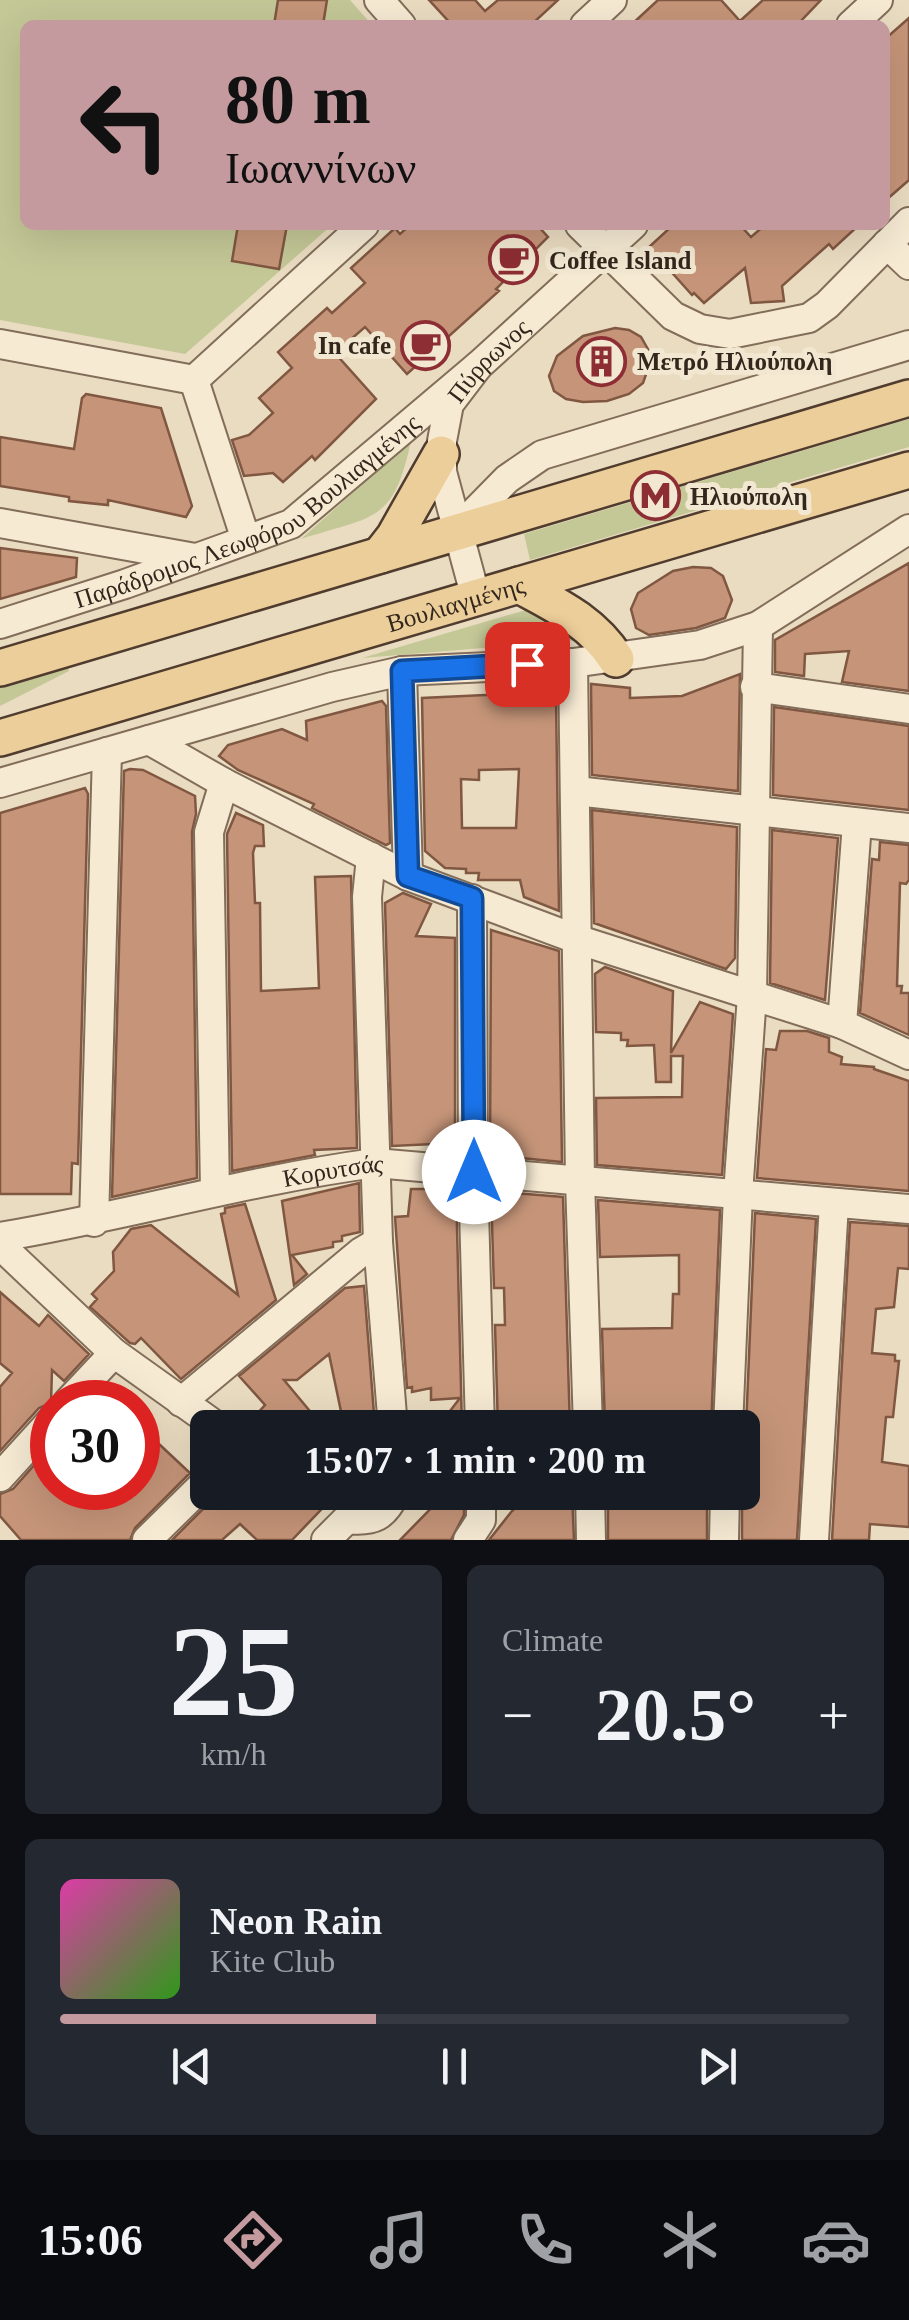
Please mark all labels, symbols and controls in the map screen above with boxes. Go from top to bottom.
icon: left [60,60,190,190]
text: 80 m [225,61,371,138]
text: Ιωαννίνων [225,143,416,193]
cafe icon: Coffee Island [488,234,540,286]
place label: Coffee Island [549,247,691,274]
street label: Πύρρωνος [442,313,535,408]
cafe icon: In cafe [400,319,452,371]
place label: In cafe [318,332,391,359]
building icon: Μετρό Ηλιούπολη [576,335,628,387]
place label: Μετρό Ηλιούπολη [637,348,833,375]
street label: Παράδρομος Λεωφόρου Βουλιαγμένης [71,409,425,613]
metro station icon: Ηλιούπολη [629,470,681,522]
place label: Ηλιούπολη [690,483,808,510]
street label: Βουλιαγμένης [384,571,528,637]
pin [485,622,570,707]
icon: arrive [500,637,555,692]
position arrow [422,1120,526,1224]
street label: Κορυτσάς [281,1150,385,1192]
speed limit sign: 30 [30,1380,160,1510]
text: 15:07 · 1 min · 200 m [304,1439,646,1481]
text: 25 [169,1599,299,1743]
text: Climate [502,1622,603,1658]
text: 20.5° [595,1673,756,1756]
text: − [502,1685,533,1746]
text: + [818,1685,849,1746]
text: km/h [201,1736,266,1772]
text: Neon Rain [210,1900,382,1942]
text: Kite Club [210,1943,335,1979]
icon: previous [164,2039,219,2094]
icon: pause [427,2039,482,2094]
icon: next [690,2039,745,2094]
icon: directions [218,2205,288,2275]
icon: music [364,2205,434,2275]
icon: phone [510,2205,580,2275]
icon: climate [655,2205,725,2275]
icon: car [801,2205,871,2275]
text: 15:06 [38,2215,143,2265]

